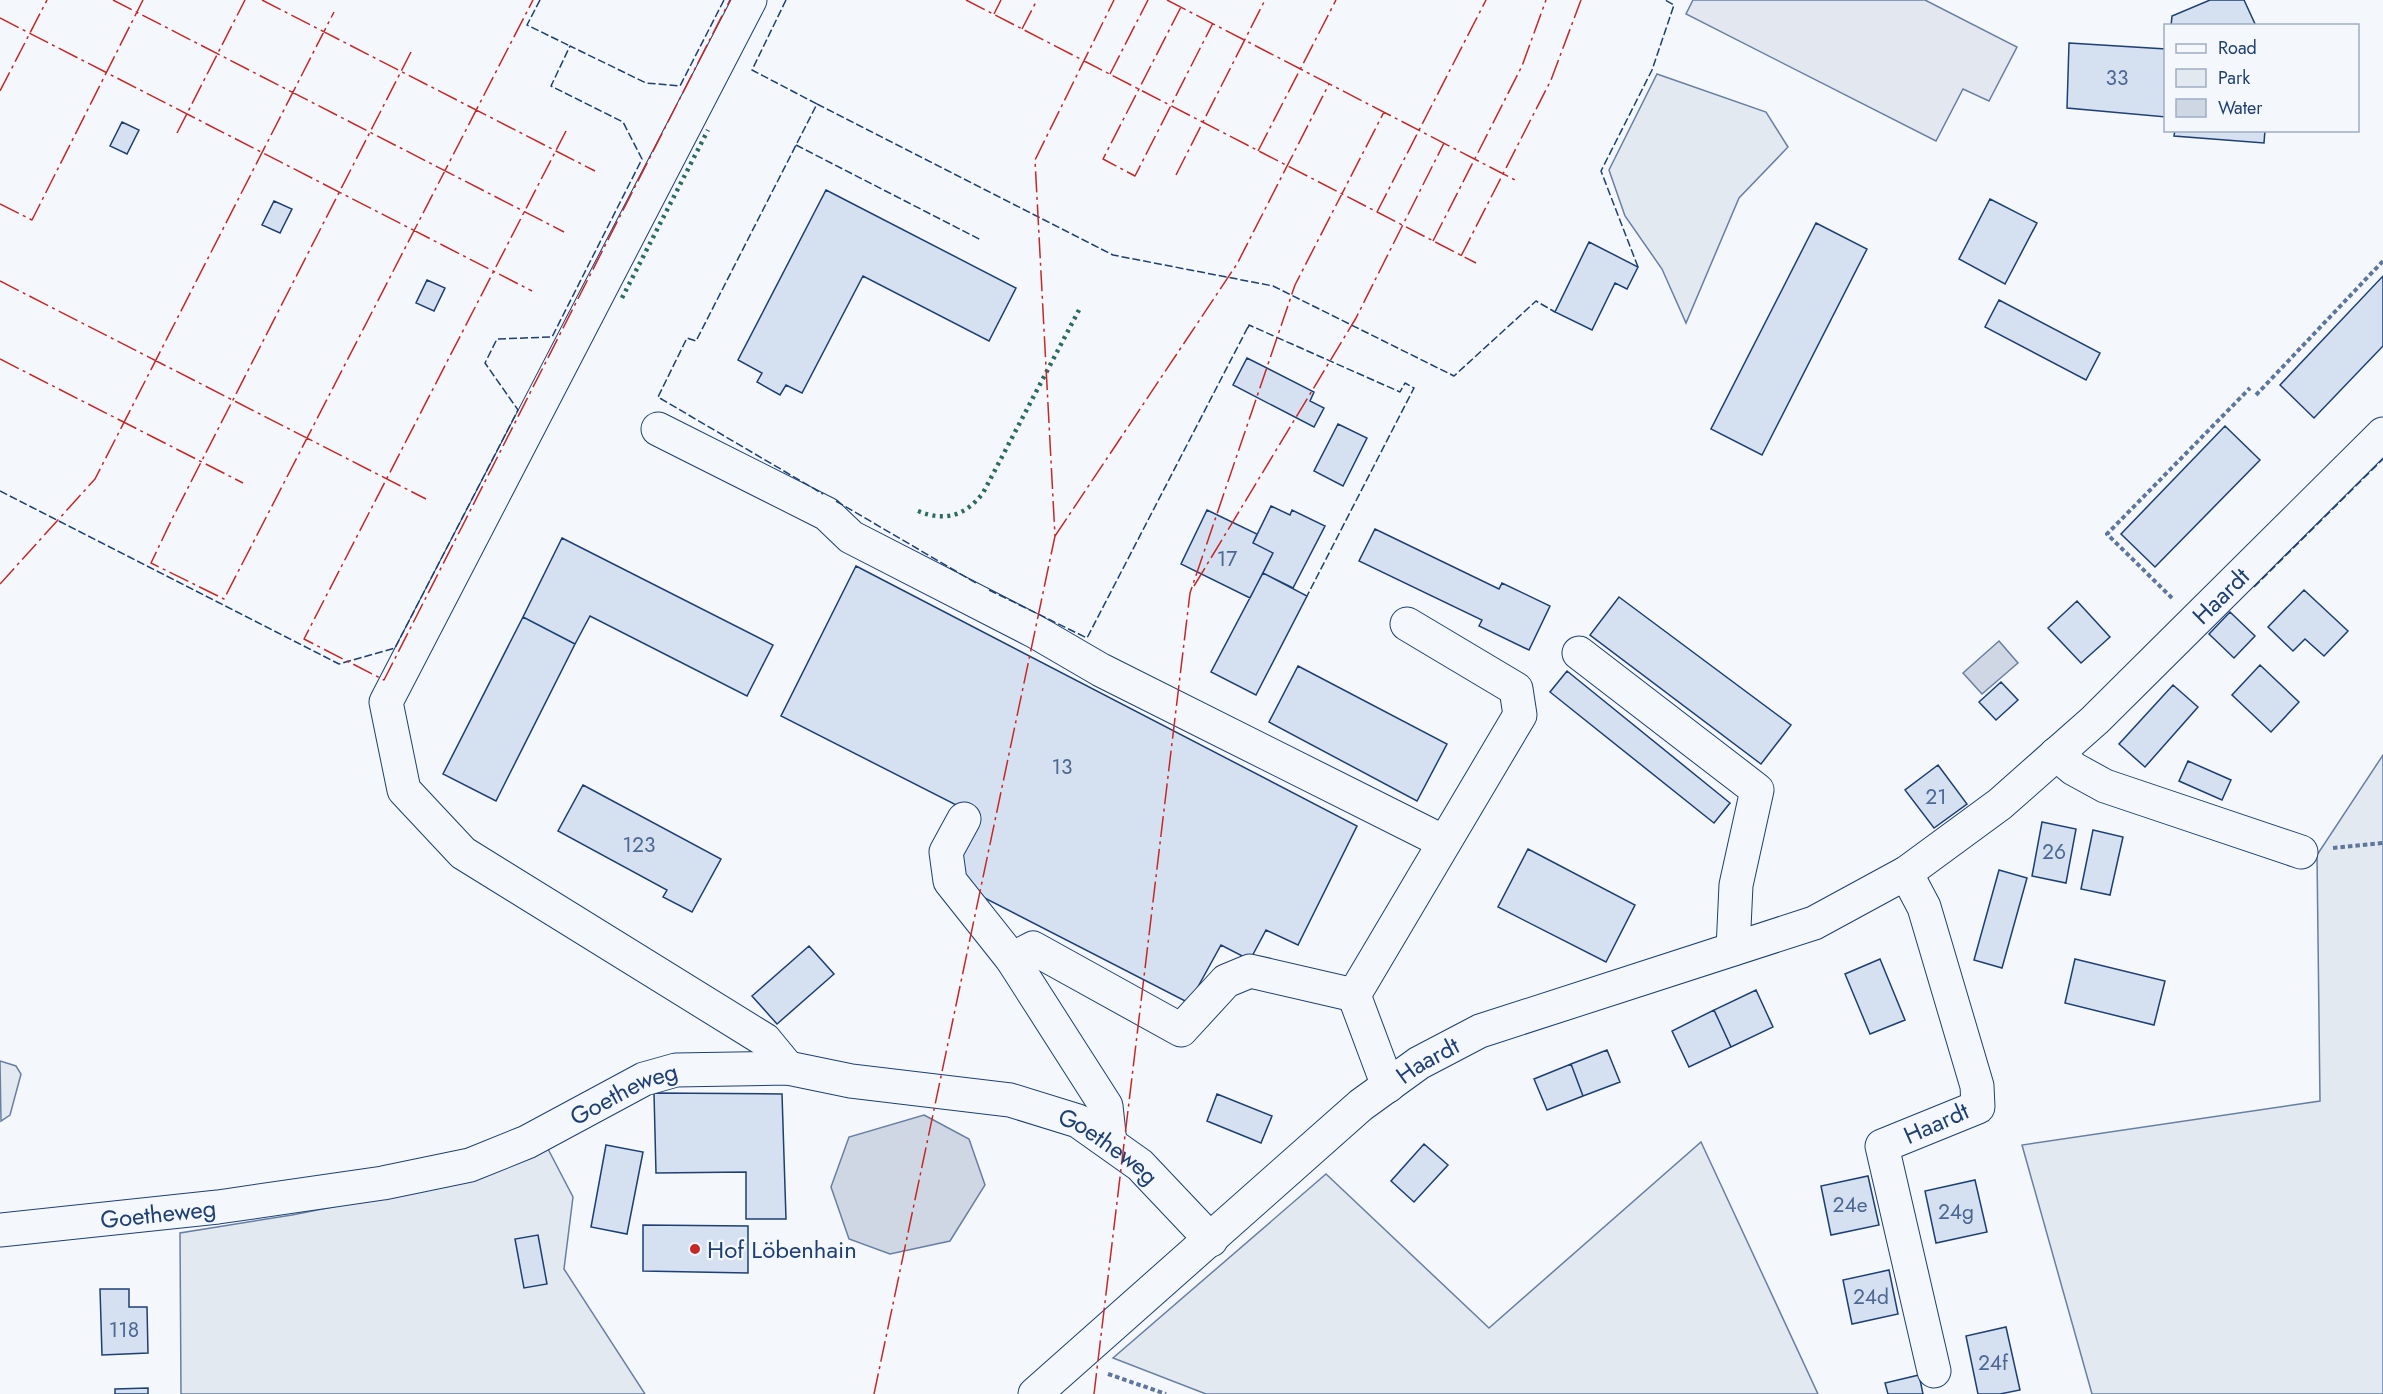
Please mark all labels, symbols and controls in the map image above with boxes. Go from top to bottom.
legend [2164,24,2359,132]
text: Road [2218,35,2257,61]
house number: 33 [2106,63,2128,93]
text: Park [2218,65,2250,91]
text: Water [2218,95,2263,121]
house number: 17 [1217,544,1237,574]
street label: Haardt [2184,559,2257,632]
house number: 13 [1052,752,1072,782]
house number: 21 [1925,782,1947,812]
house number: 123 [623,830,655,860]
house number: 26 [2042,837,2066,867]
street label: Haardt [1388,1028,1465,1092]
street label: Goetheweg [563,1053,682,1133]
street label: Haardt [1898,1093,1974,1153]
street label: Goetheweg [1054,1099,1167,1192]
street label: Goetheweg [98,1190,218,1237]
house number: 24e [1832,1190,1868,1220]
house number: 24g [1938,1197,1974,1227]
place label: Hof Löbenhain [707,1232,857,1267]
marker: Hof Löbenhain [688,1242,702,1256]
house number: 24d [1853,1282,1889,1312]
house number: 118 [109,1315,139,1345]
house number: 24f [1978,1348,2009,1378]

